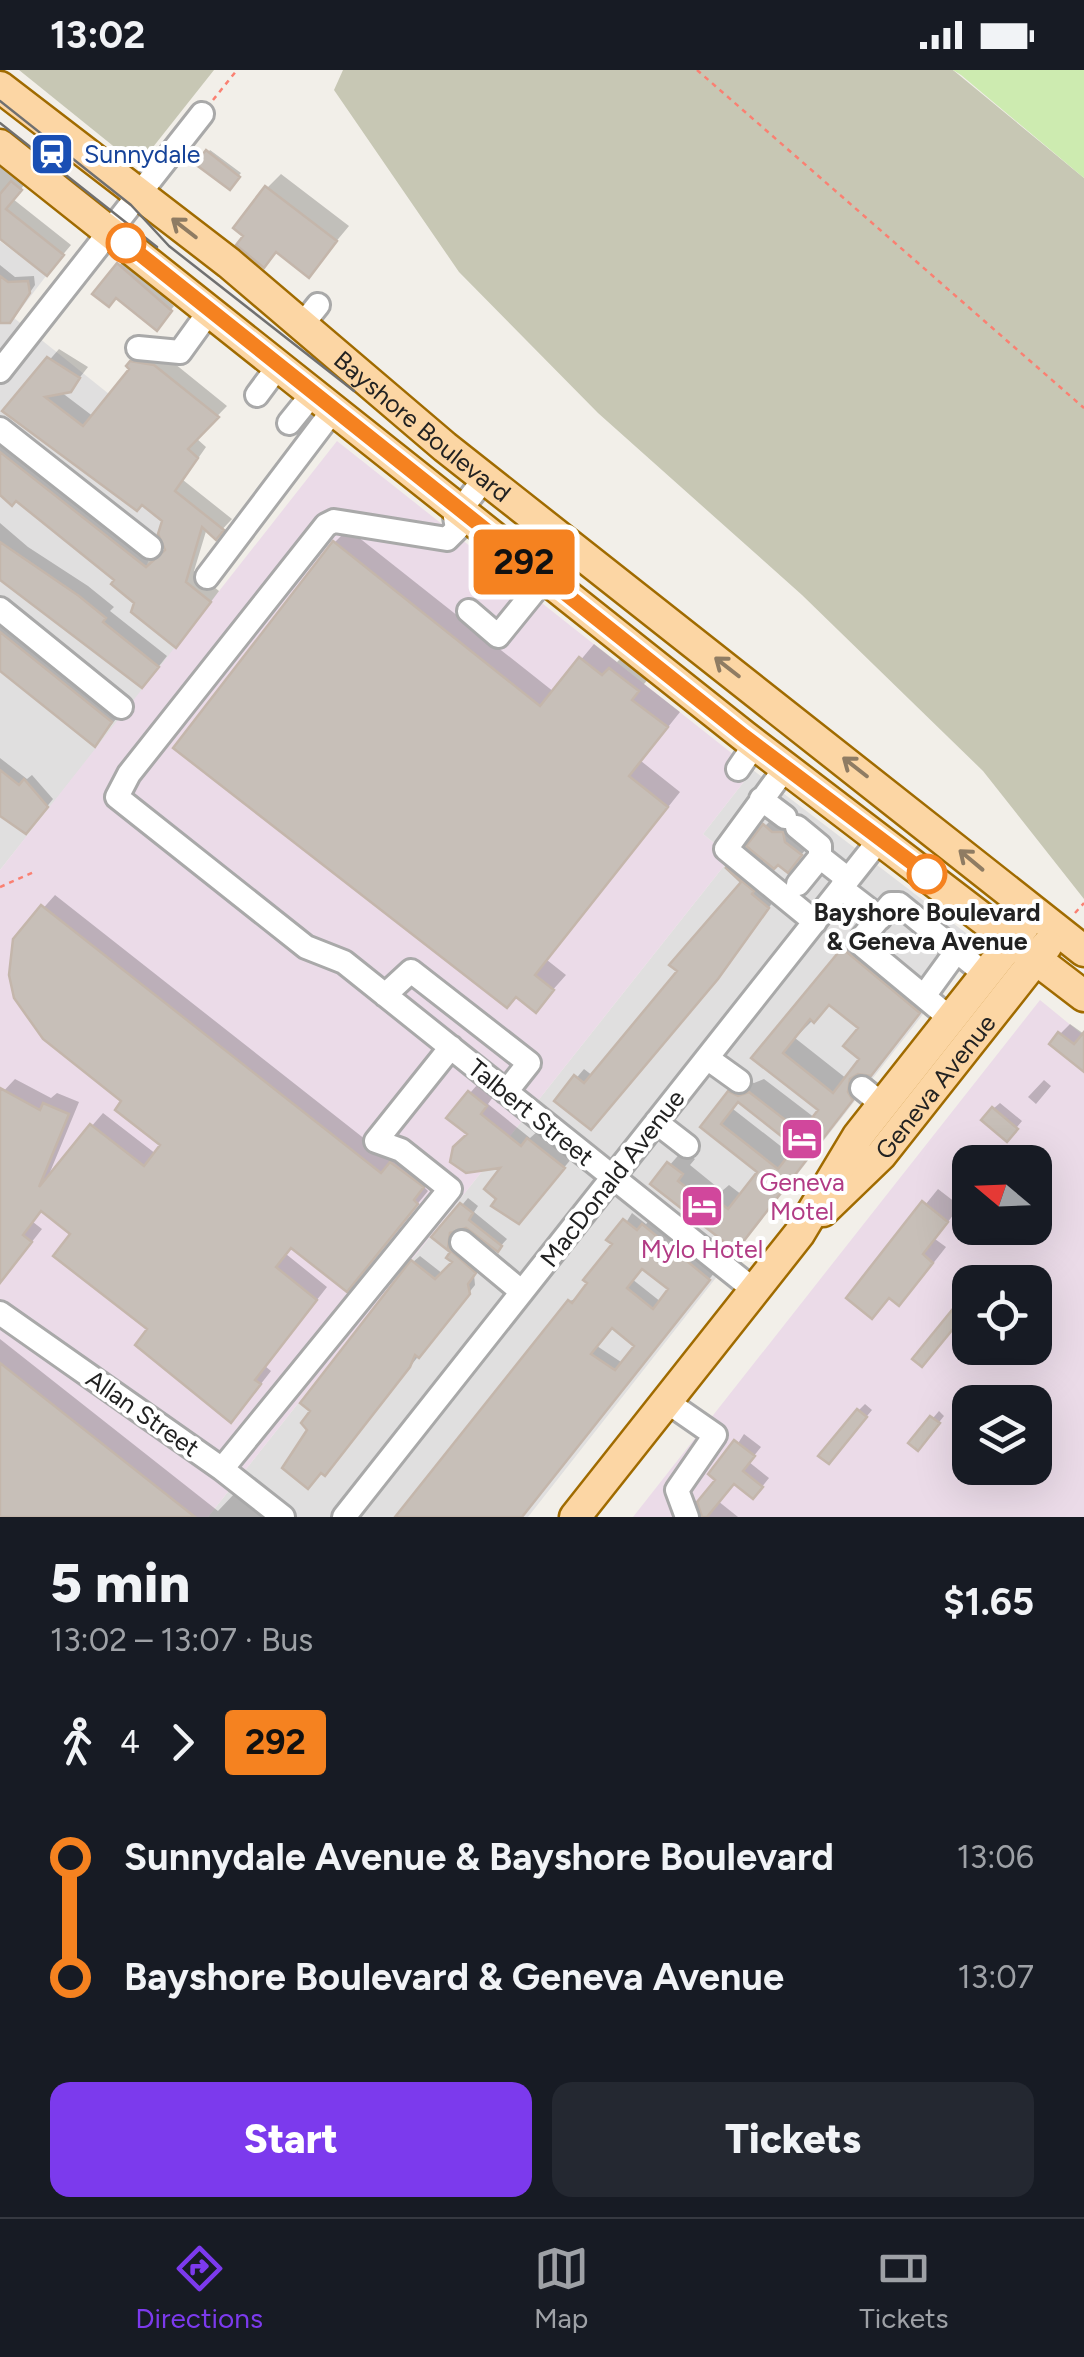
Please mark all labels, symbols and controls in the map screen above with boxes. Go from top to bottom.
text: 13:02 [50,12,145,58]
station icon: Sunnydale [29,131,75,177]
place label: Sunnydale [84,139,200,169]
one-way arrow [171,218,198,239]
unlabelled marker [107,224,145,262]
street label: Bayshore Boulevard [328,344,517,508]
line badge: 292 [466,530,582,594]
text: 292 [494,541,554,583]
one-way arrow [715,656,741,678]
one-way arrow [843,756,869,778]
one-way arrow [958,849,984,871]
marker: Bayshore Boulevard & Geneva Avenue [908,855,946,893]
place label: Bayshore Boulevard & Geneva Avenue [813,897,1041,956]
street label: Geneva Avenue [869,1008,1002,1165]
street label: Talbert Street [462,1052,600,1172]
street label: MacDonald Avenue [533,1083,691,1273]
hotel icon: Geneva Motel [779,1116,825,1162]
north arrow [952,1145,1052,1245]
map controls [952,1145,1052,1485]
place label: Geneva Motel [759,1167,845,1226]
hotel icon: Mylo Hotel [679,1183,725,1229]
place label: Mylo Hotel [641,1234,763,1264]
button: locate [952,1265,1052,1365]
street label: Allan Street [81,1363,205,1463]
button: layers [952,1385,1052,1485]
text: 5 min [50,1550,190,1616]
text: $1.65 [943,1579,1034,1625]
text: 13:02 – 13:07 · Bus [50,1621,313,1659]
icon: walk [50,1715,105,1770]
icon: forward [155,1715,210,1770]
text: 292 [245,1721,306,1763]
text: 4 [120,1723,140,1761]
text: Sunnydale Avenue & Bayshore Boulevard [124,1834,834,1880]
text: 13:06 [957,1838,1034,1876]
text: Bayshore Boulevard & Geneva Avenue [124,1954,784,2000]
text: 13:07 [958,1958,1034,1996]
button: Start [50,2082,532,2197]
button: Tickets [552,2082,1034,2197]
tab: Directions [135,2241,263,2335]
tab: Map [534,2241,589,2335]
tab: Tickets [859,2241,949,2335]

